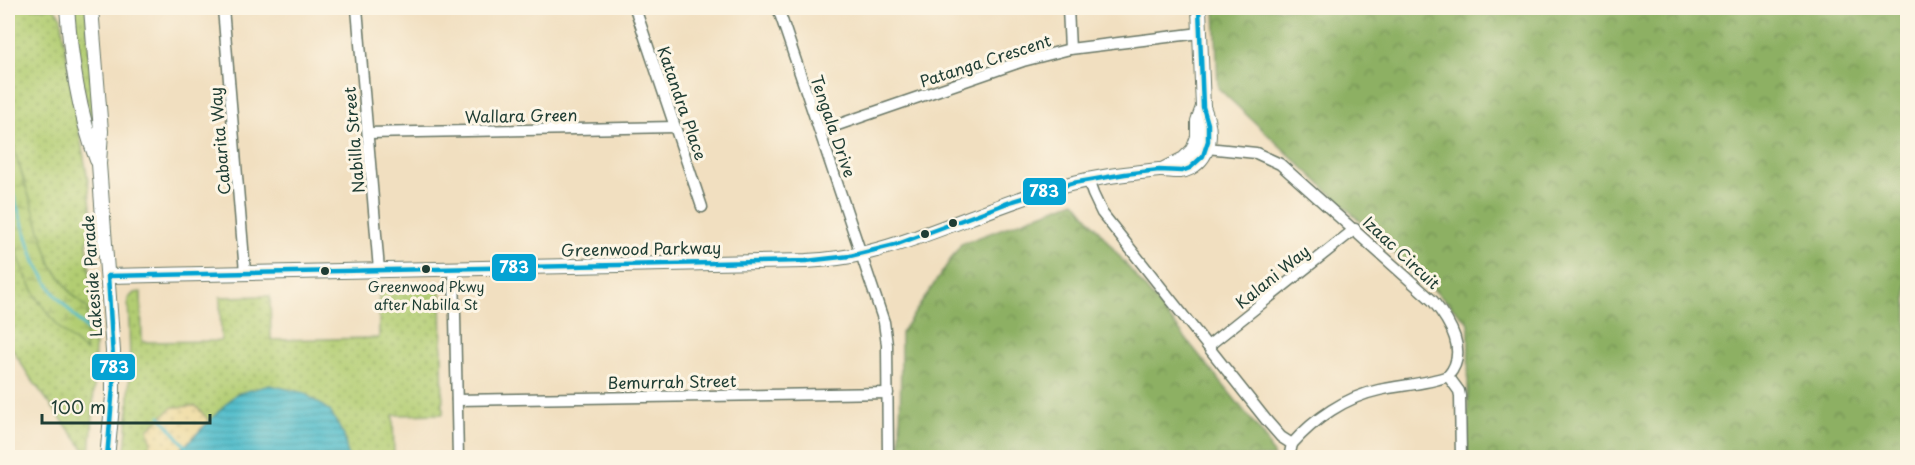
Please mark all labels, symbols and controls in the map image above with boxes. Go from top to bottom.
street label: Patanga Crescent [916,27,1054,93]
street label: Katandra Place [652,43,714,163]
street label: Tengala Drive [805,72,863,180]
street label: Nabilla Street [336,85,370,194]
street label: Cabarita Way [202,86,236,196]
street label: Wallara Green [464,102,578,128]
line badge: 783 [1022,177,1067,206]
text: 783 [1029,178,1059,202]
street label: Izaac Circuit [1358,210,1446,294]
street label: Lakeside Parade [75,214,107,338]
unlabelled marker [947,217,959,229]
unlabelled marker [919,228,931,240]
street label: Greenwood Parkway [561,235,721,261]
street label: Kalani Way [1230,238,1314,314]
line badge: 783 [491,253,537,282]
text: 783 [499,254,529,278]
marker: Greenwood Pkwy after Nabilla St [420,263,432,275]
unlabelled marker [319,265,331,277]
place label: Greenwood Pkwy after Nabilla St [368,276,484,315]
line badge: 783 [91,353,136,381]
text: 783 [99,354,129,378]
street label: Bemurrah Street [607,368,737,394]
scale bar [42,387,210,425]
text: 100 m [51,393,106,420]

